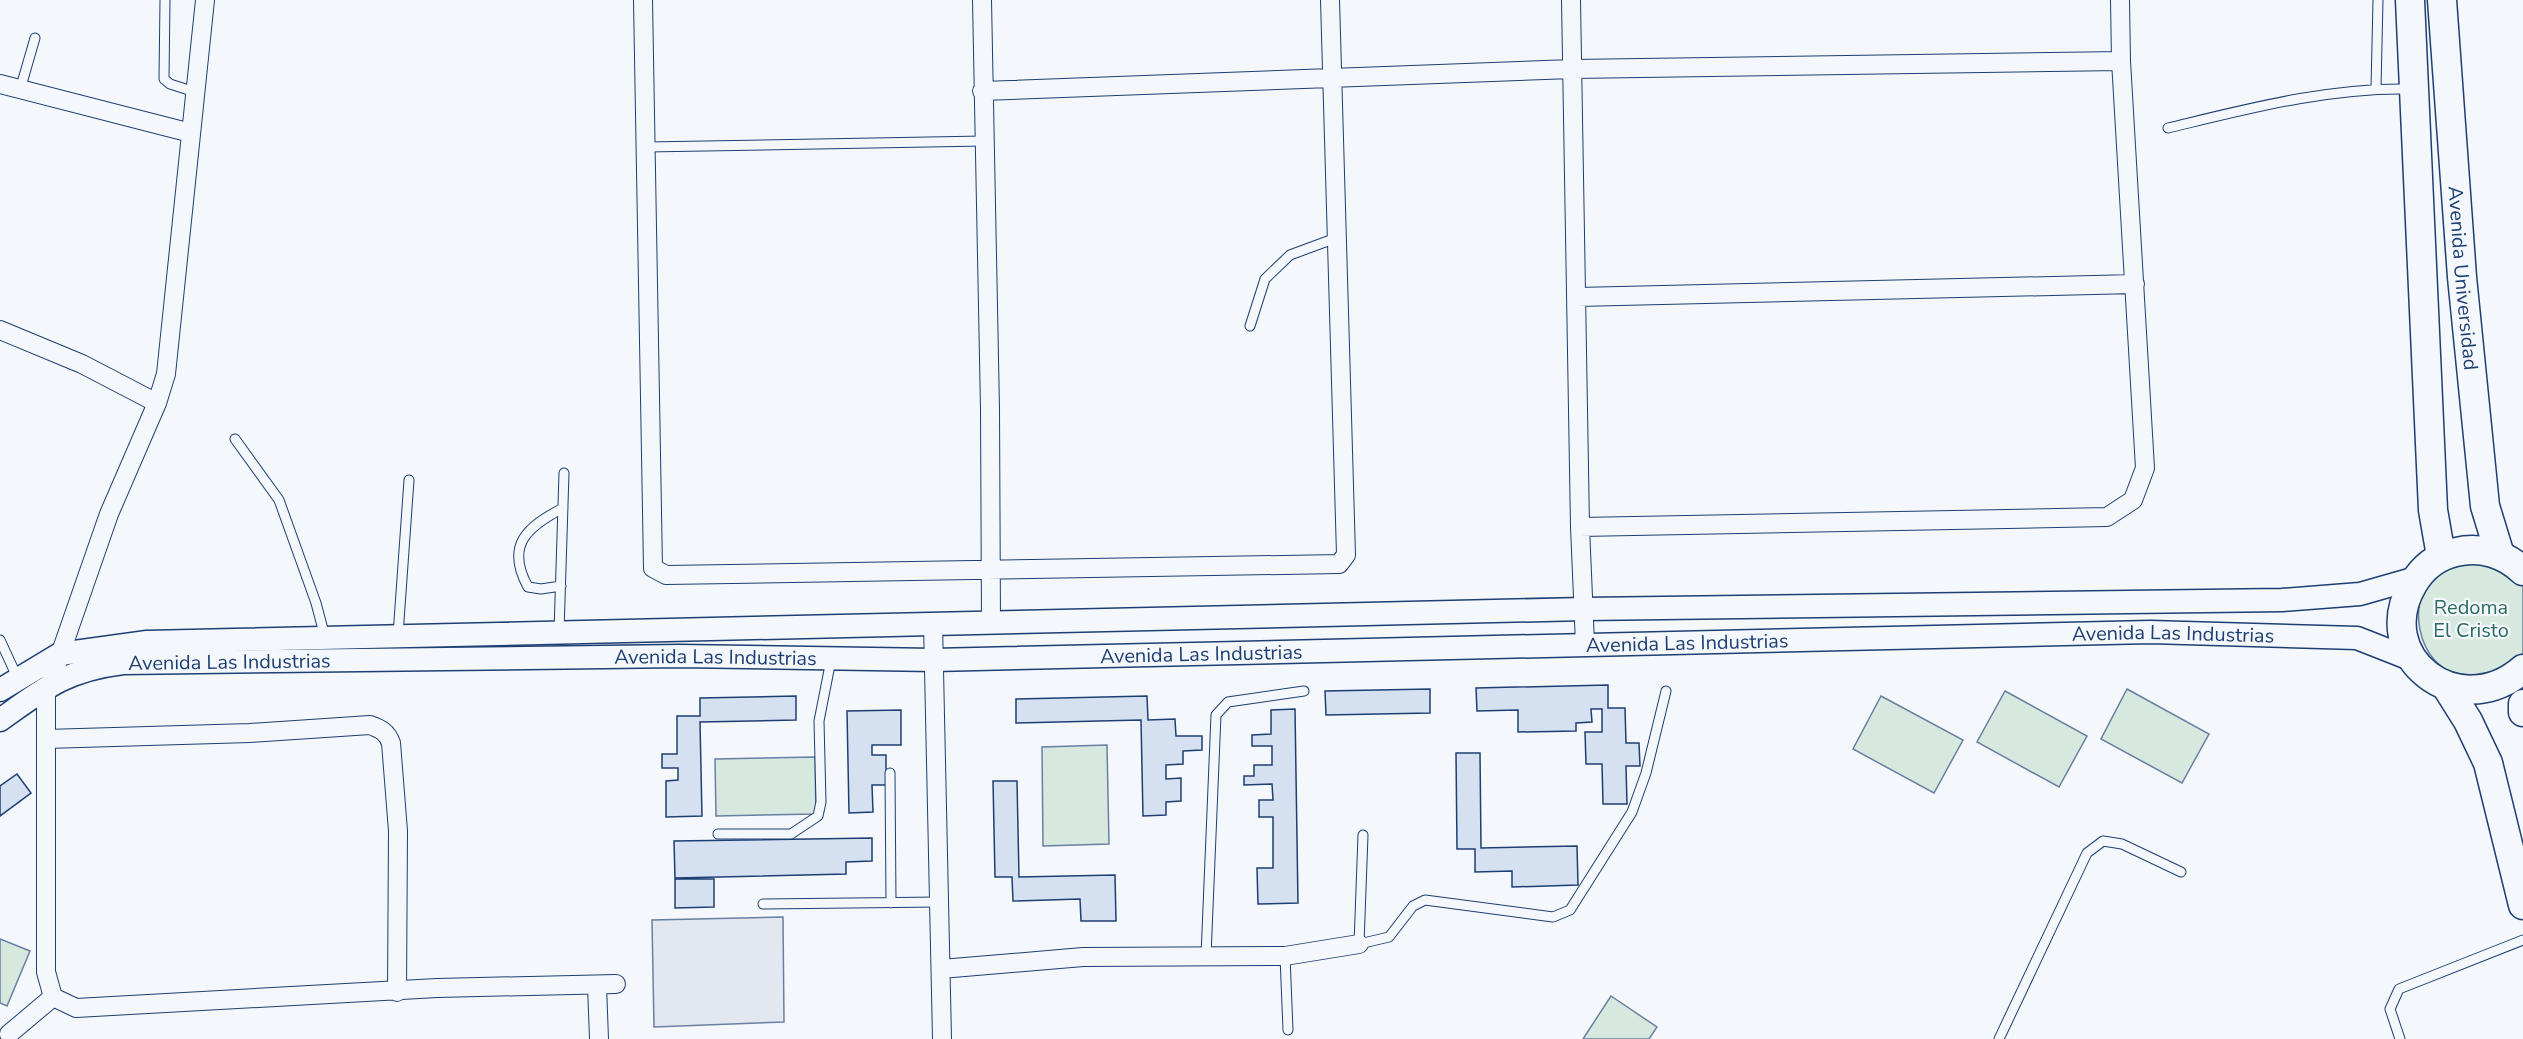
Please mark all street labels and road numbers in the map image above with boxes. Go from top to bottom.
street label: Avenida Universidad [2441,185,2484,372]
street label: Avenida Las Industrias [2071,619,2275,650]
street label: Avenida Las Industrias [1586,627,1789,659]
street label: Avenida Las Industrias [1100,639,1303,670]
street label: Avenida Las Industrias [614,643,817,672]
street label: Avenida Las Industrias [128,647,331,677]

